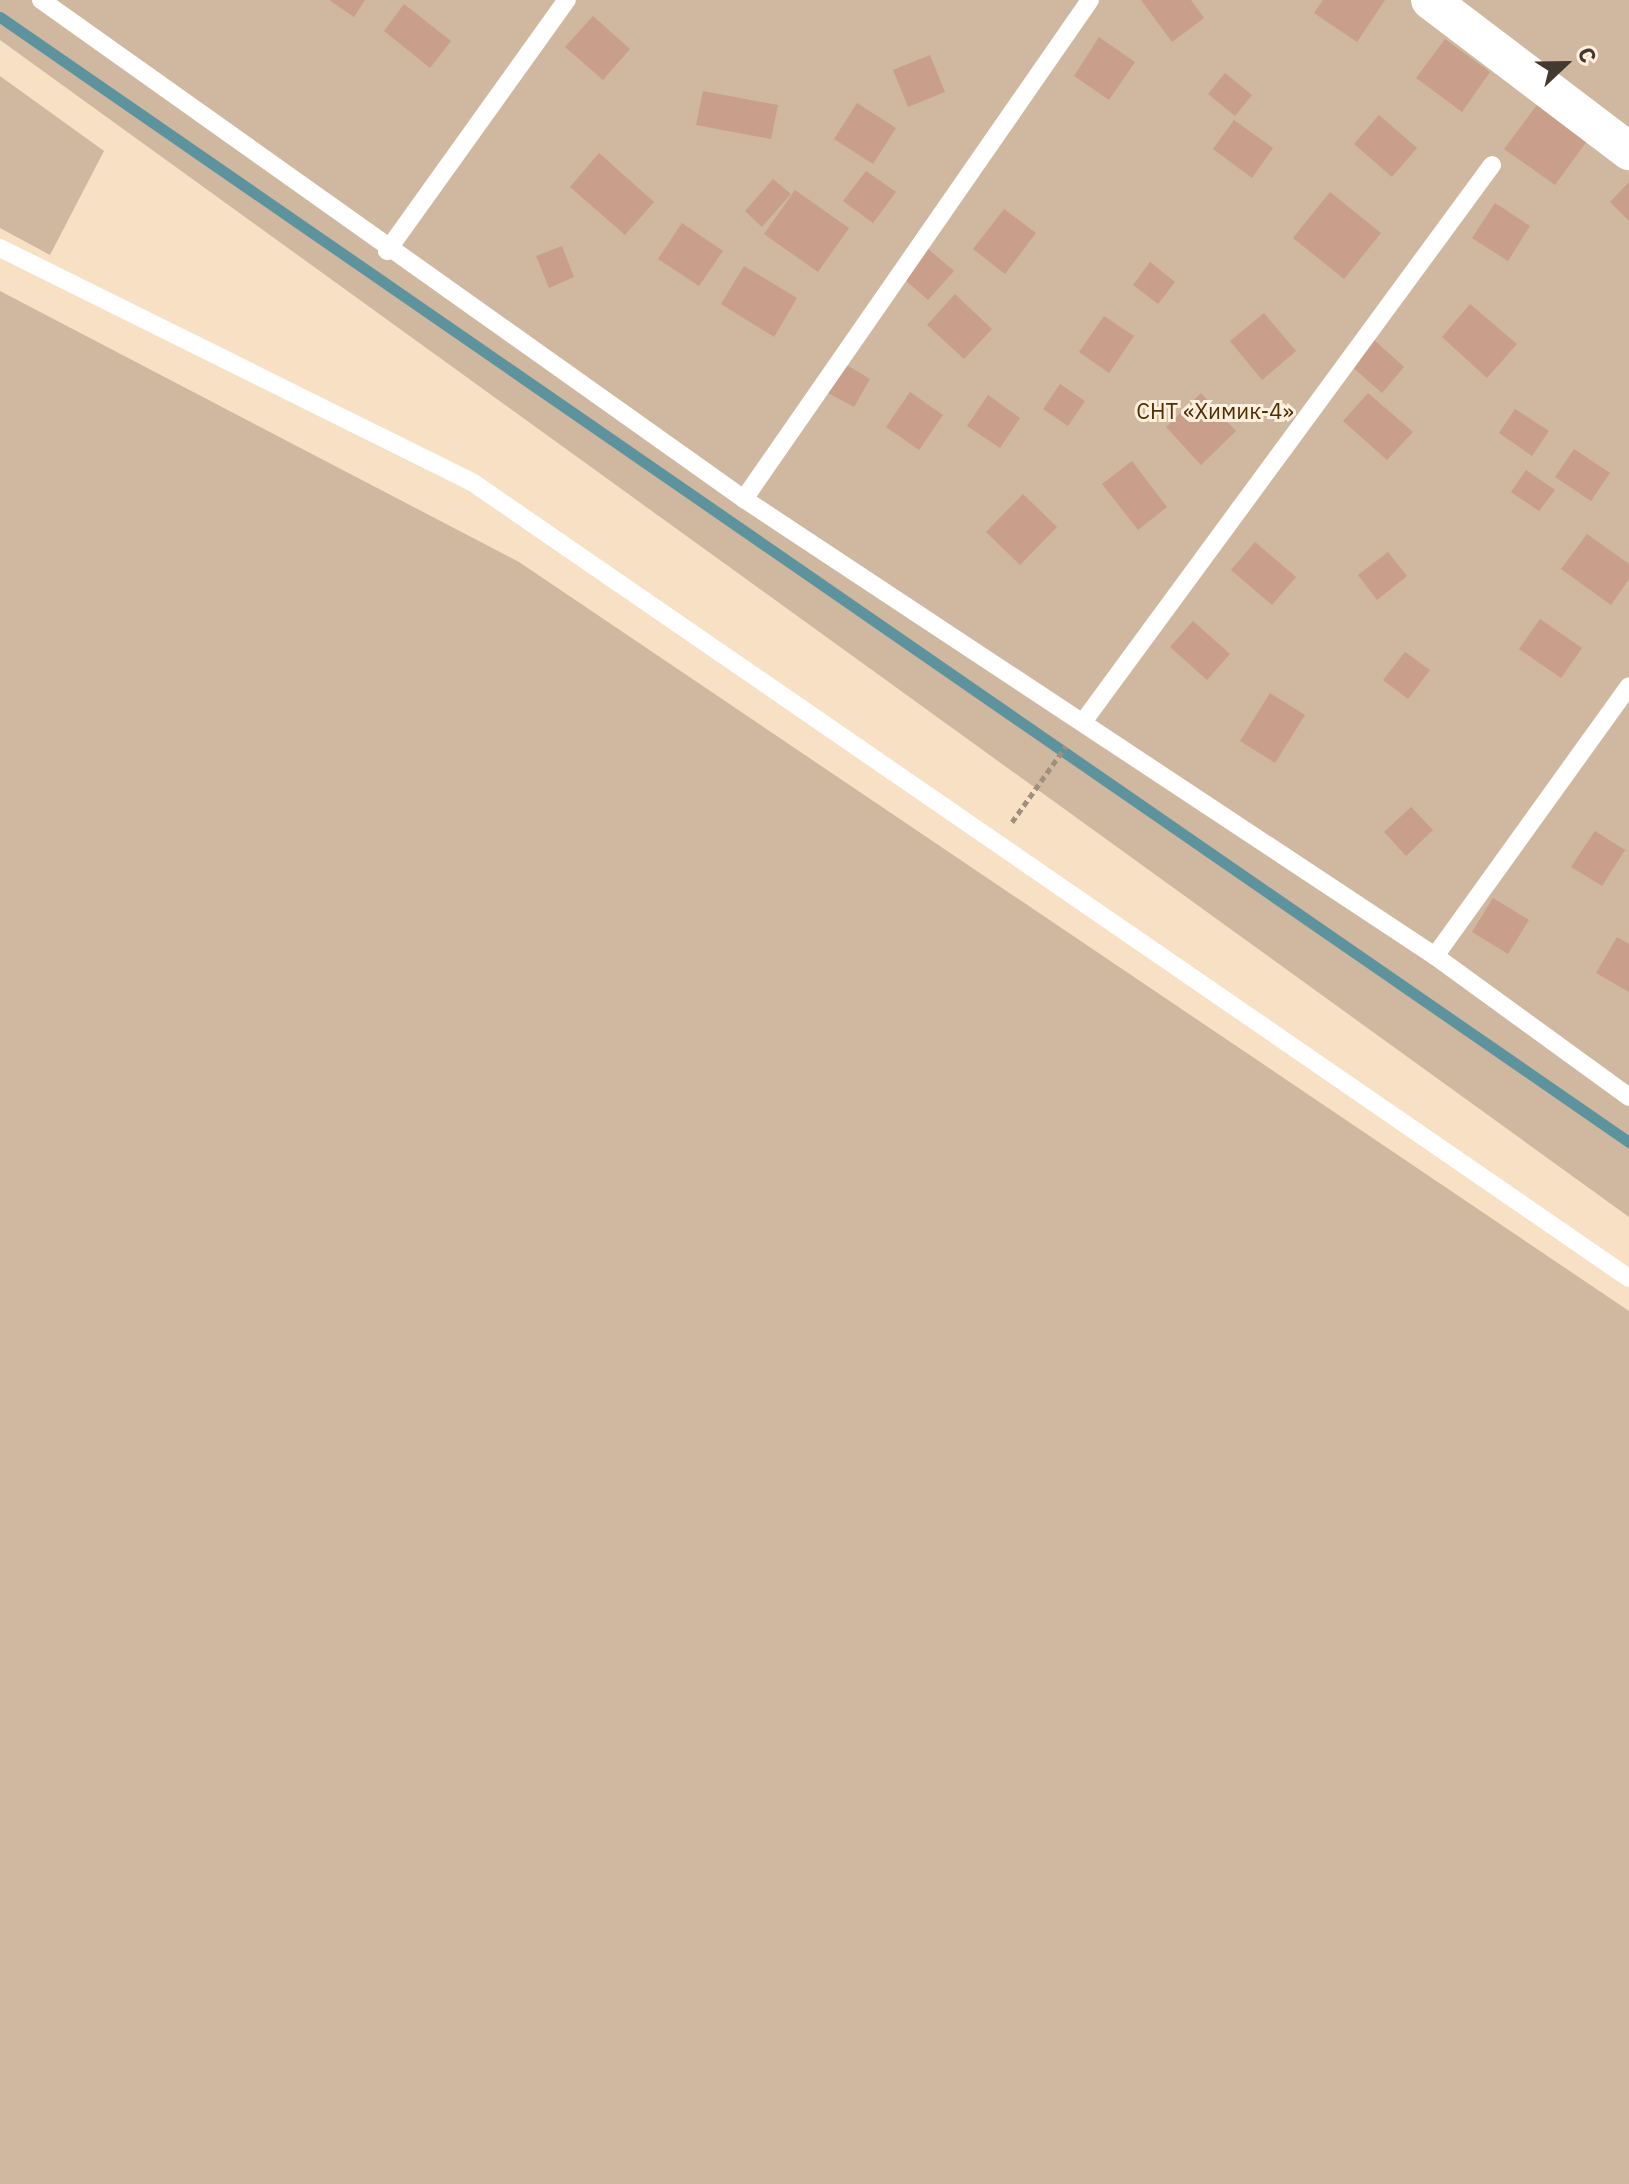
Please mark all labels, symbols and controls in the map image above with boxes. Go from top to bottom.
north arrow [1525,24,1605,104]
text: С [1572,43,1604,67]
park label: СНТ «Химик-4» [1136,398,1294,424]

